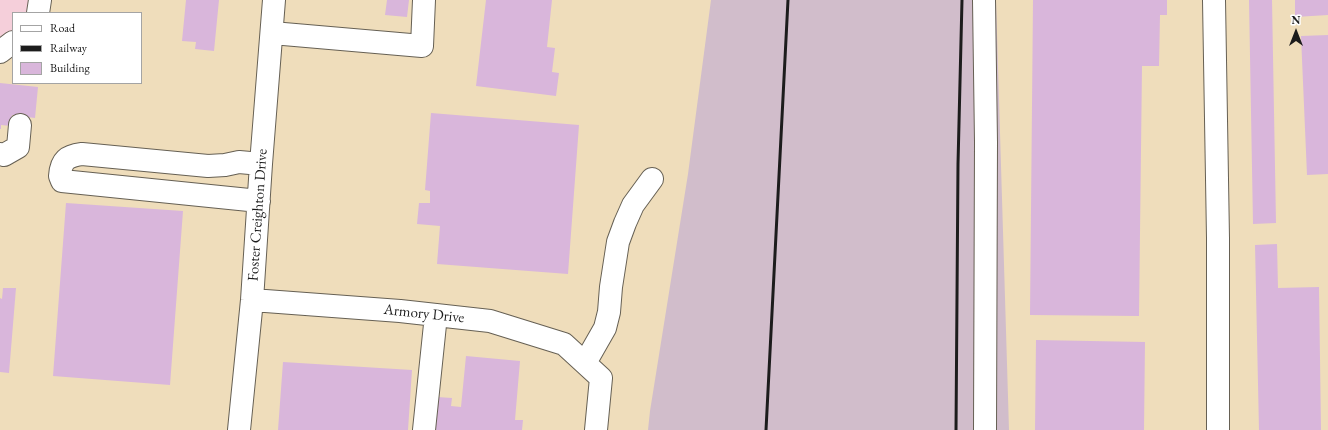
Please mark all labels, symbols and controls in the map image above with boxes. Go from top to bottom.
legend [12,12,142,84]
north arrow [1276,12,1316,52]
text: N [1292,13,1300,27]
text: Road [50,20,75,36]
text: Railway [50,40,87,56]
text: Building [50,60,90,76]
street label: Foster Creighton Drive [244,148,272,282]
street label: Armory Drive [383,301,465,327]

